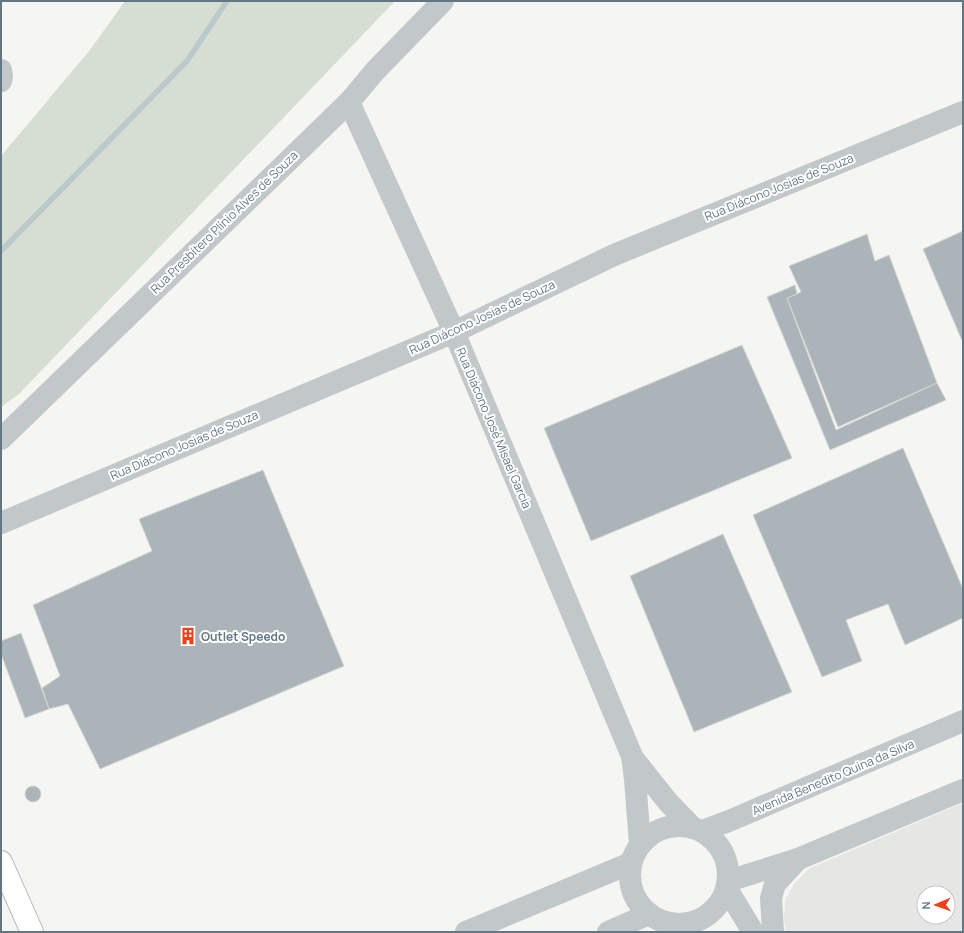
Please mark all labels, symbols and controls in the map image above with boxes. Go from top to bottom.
street label: Rua Presbítero Plínio Alves de Souza [147,147,301,297]
street label: Rua Diácono Josias de Souza [702,149,856,225]
street label: Rua Diácono Josias de Souza [406,276,558,358]
street label: Rua Diácono José Misael Garcia [452,345,536,511]
street label: Rua Diácono Josias de Souza [107,406,261,484]
building icon: Outlet Speedo [178,626,198,646]
place label: Outlet Speedo [201,628,285,645]
street label: Avenida Benedito Quina da Silva [749,735,917,819]
north arrow [916,885,956,925]
text: N [918,901,933,910]

